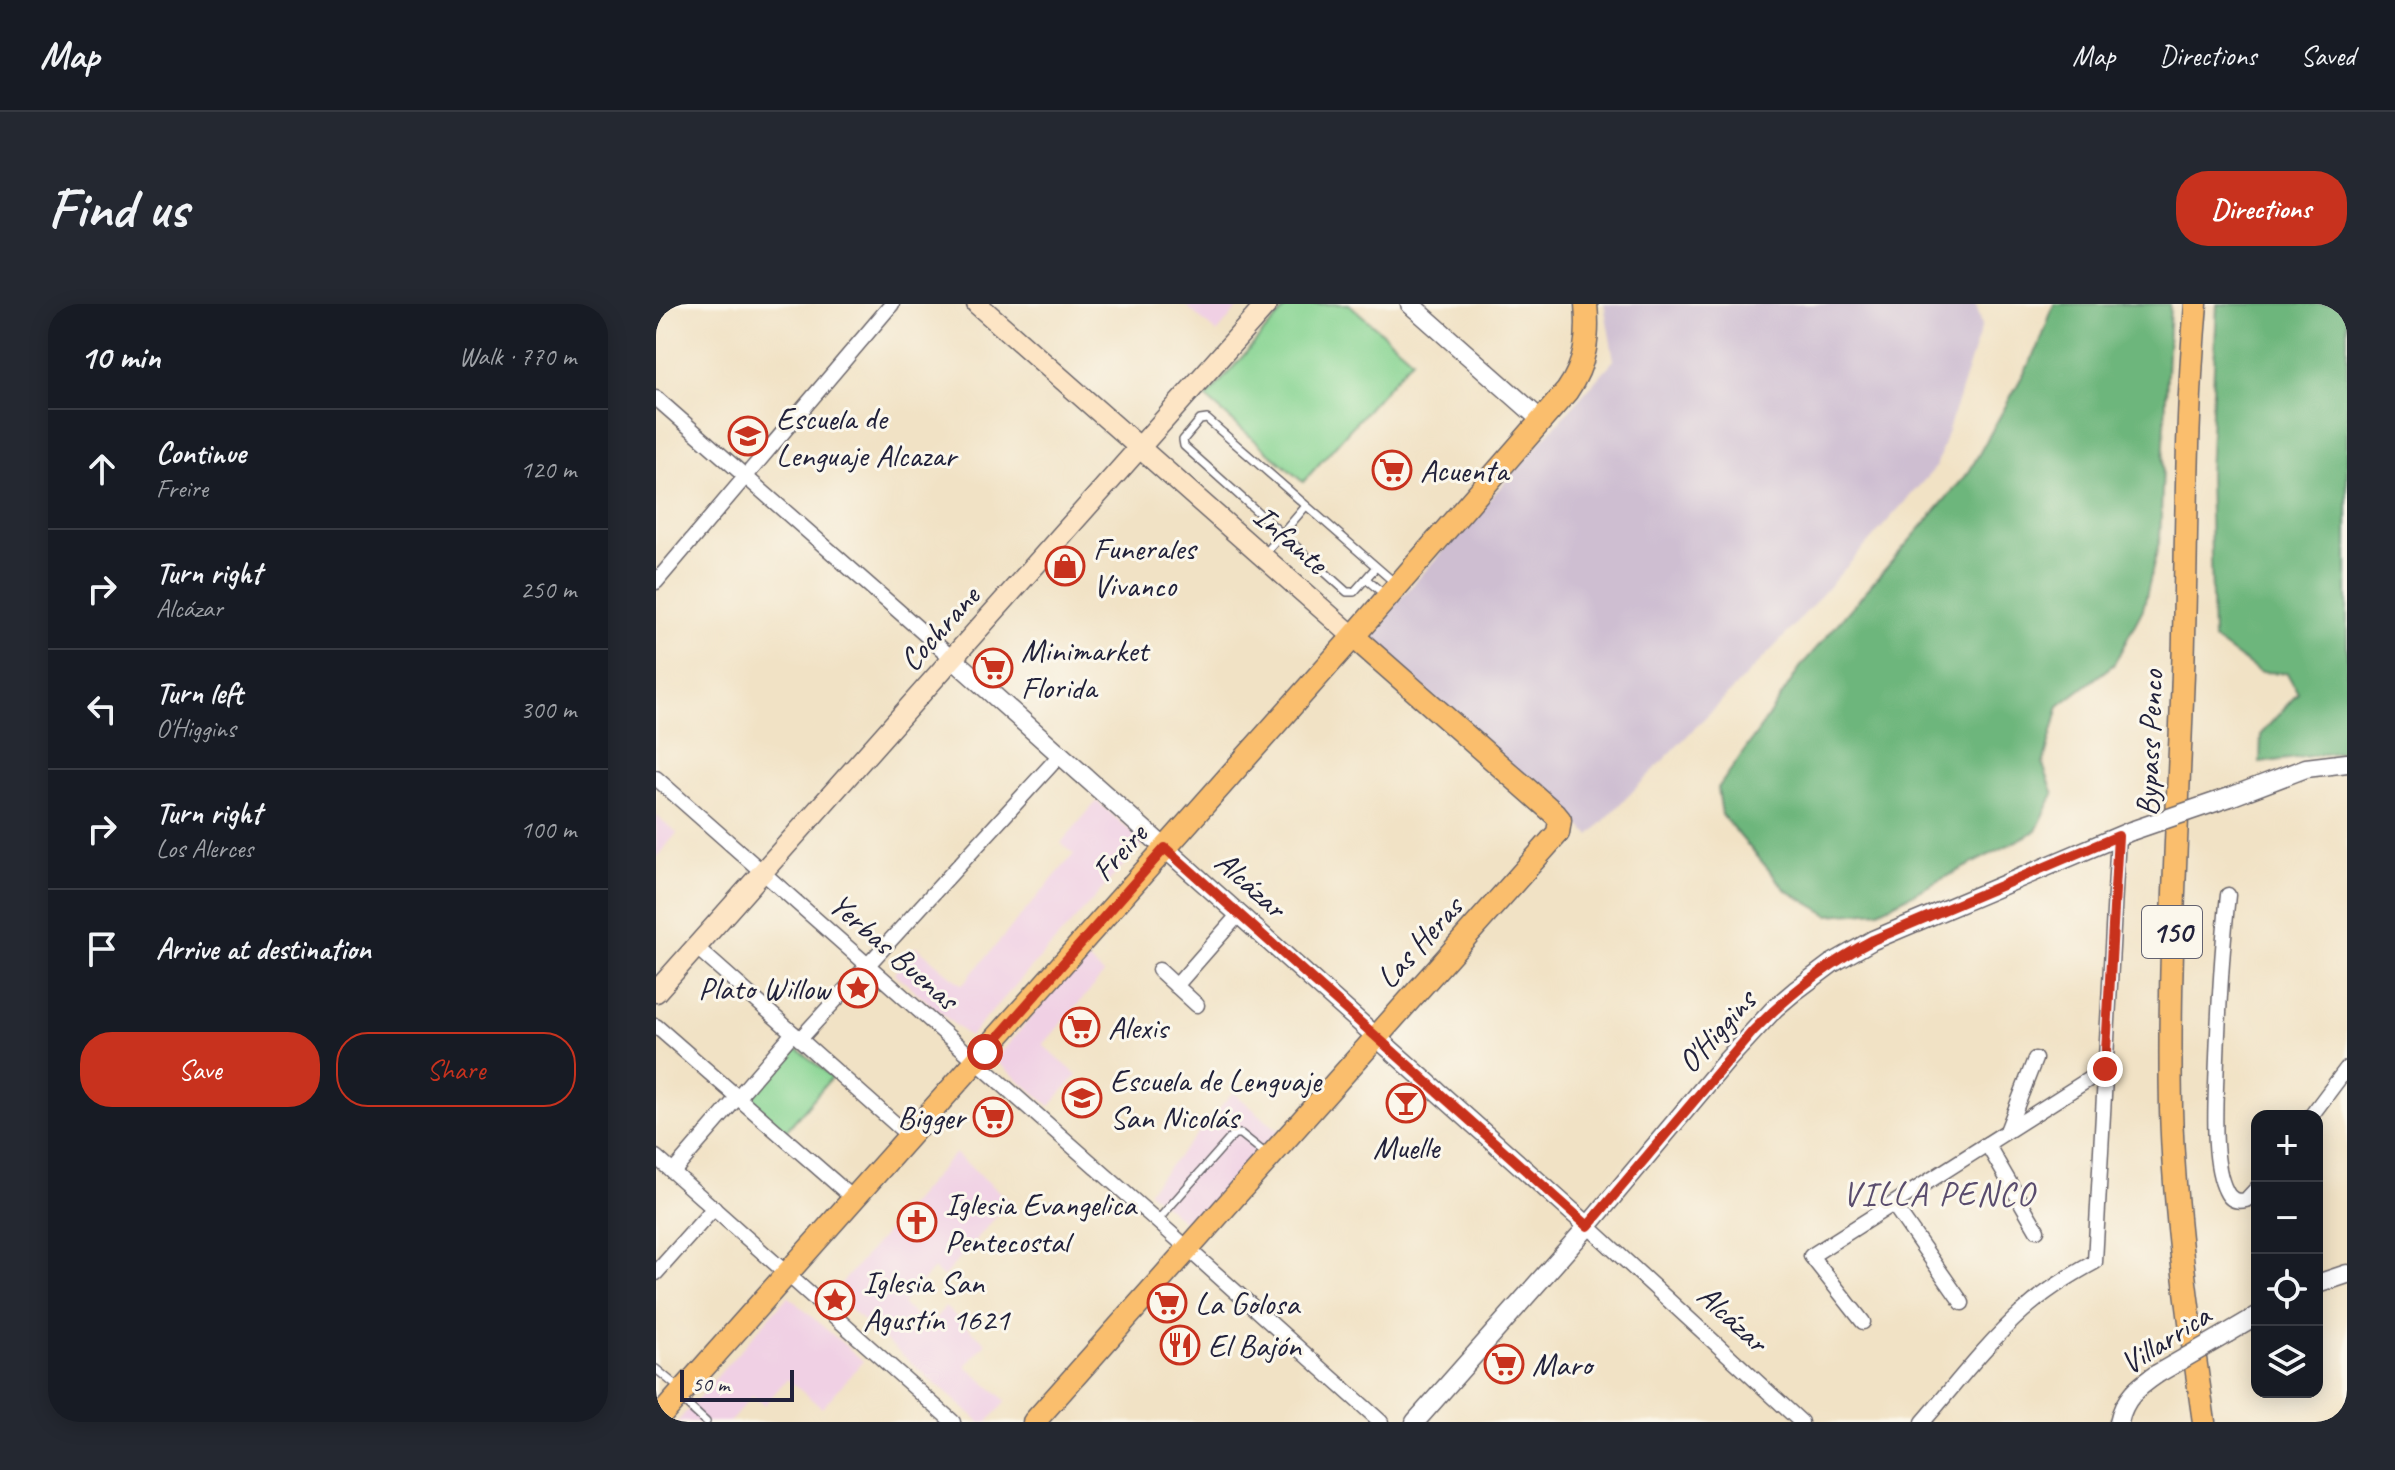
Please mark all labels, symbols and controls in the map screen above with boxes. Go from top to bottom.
text: Map [40,32,99,79]
text: Map [2072,38,2115,73]
text: Directions [2159,38,2257,73]
text: Saved [2301,38,2355,73]
button: Directions [2176,171,2347,246]
text: Find us [48,173,188,244]
text: 10 min [80,335,160,378]
text: Walk · 770 m [459,340,576,373]
place label: Escuela de Lenguaje Alcazar [776,398,959,476]
school or university icon: Escuela de Lenguaje Alcazar [727,415,769,457]
text: Continue [156,434,246,472]
icon: ahead [80,447,124,491]
supermarket icon: Acuenta [1371,449,1413,491]
place label: Acuenta [1420,450,1511,491]
text: 120 m [520,453,576,486]
text: Freire [156,472,208,505]
street label: Infante [1245,496,1338,585]
place label: Funerales Vivanco [1093,528,1198,606]
shop icon: Funerales Vivanco [1044,545,1086,587]
text: Turn right [156,554,261,592]
icon: right [80,567,124,611]
text: 250 m [520,573,576,606]
street label: Cochrane [890,575,990,680]
text: Alcázar [156,592,223,625]
place label: Minimarket Florida [1021,630,1151,708]
supermarket icon: Minimarket Florida [972,647,1014,689]
street label: Bypass Penco [2126,668,2173,817]
text: Turn left [156,674,243,712]
icon: left [80,687,124,731]
text: 300 m [520,693,576,726]
text: O'Higgins [156,712,236,745]
text: Turn right [156,794,261,832]
icon: right [80,807,124,851]
text: 100 m [520,813,576,846]
street label: Freire [1083,813,1158,890]
text: Los Alerces [156,832,253,865]
street label: Alcázar [1206,842,1297,929]
street label: Yerbas Buenas [820,884,969,1020]
street label: Las Heras [1367,885,1474,997]
road number: 150 [2142,906,2202,958]
icon: arrive [80,927,124,971]
text: Arrive at destination [156,930,371,968]
place icon: Plato Willow [837,967,879,1009]
place label: Plato Willow [698,968,832,1009]
street label: O'Higgins [1668,979,1766,1081]
supermarket icon: Alexis [1059,1006,1101,1048]
place label: Alexis [1108,1007,1171,1048]
button: Save [80,1032,320,1107]
button: Share [336,1032,576,1107]
route start [967,1034,1003,1070]
route end [2087,1051,2123,1087]
place label: Escuela de Lenguaje San Nicolás [1110,1060,1323,1138]
school or university icon: Escuela de Lenguaje San Nicolás [1061,1077,1103,1119]
bar icon: Muelle [1385,1082,1427,1124]
supermarket icon: Bigger [972,1096,1014,1138]
place label: Bigger [897,1097,967,1138]
map controls [2251,1110,2323,1398]
button: + [2251,1110,2323,1182]
place label: Muelle [1373,1127,1442,1168]
district label: VILLA PENCO [1843,1172,2038,1215]
button: − [2251,1182,2323,1254]
place label: Iglesia Evangelica Pentecostal [945,1184,1138,1262]
church icon: Iglesia Evangelica Pentecostal [896,1201,938,1243]
button: locate [2251,1254,2323,1326]
place label: Iglesia San Agustín 1621 [863,1262,1011,1340]
street label: Alcázar [1689,1275,1779,1363]
place icon: Iglesia San Agustín 1621 [814,1279,856,1321]
supermarket icon: La Golosa [1146,1282,1188,1324]
place label: La Golosa [1195,1283,1301,1324]
street label: Villarrica [2112,1294,2220,1384]
restaurant icon: El Bajón [1159,1324,1201,1366]
place label: El Bajón [1208,1325,1303,1366]
button: layers [2251,1326,2323,1398]
supermarket icon: Maro [1483,1343,1525,1385]
place label: Maro [1532,1344,1596,1385]
scale bar [680,1366,794,1402]
text: 50 m [692,1370,729,1398]

